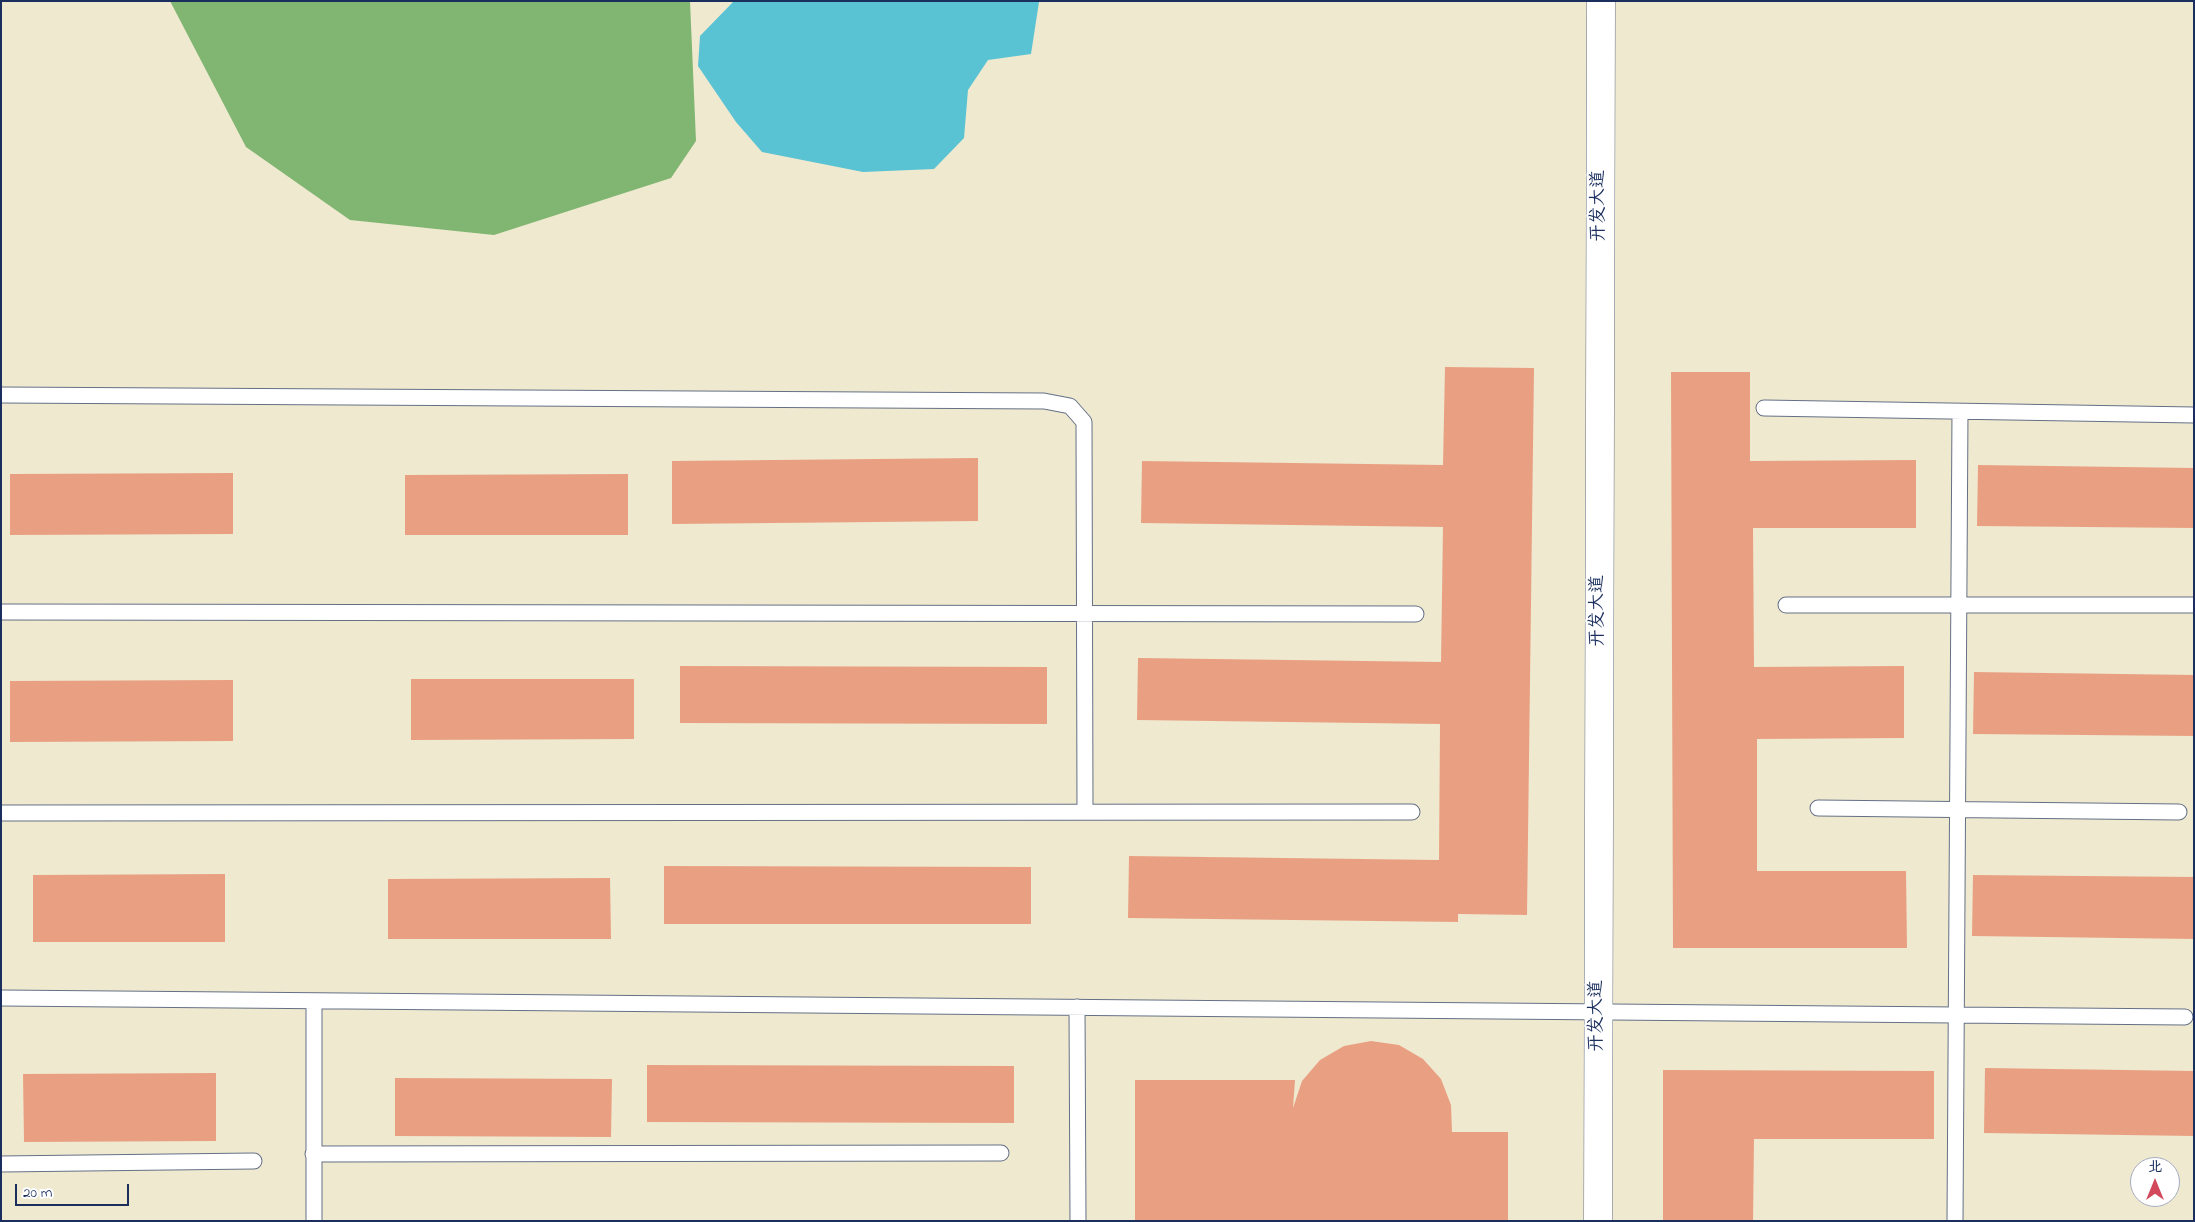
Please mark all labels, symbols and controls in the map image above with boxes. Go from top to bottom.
street label: 开发大道 [1589,170,1611,242]
street label: 开发大道 [1588,575,1610,647]
street label: 开发大道 [1587,980,1609,1052]
north arrow [2130,1157,2180,1207]
text: 北 [2148,1157,2162,1178]
scale bar [18,1174,131,1206]
text: 20 m [23,1182,52,1204]

